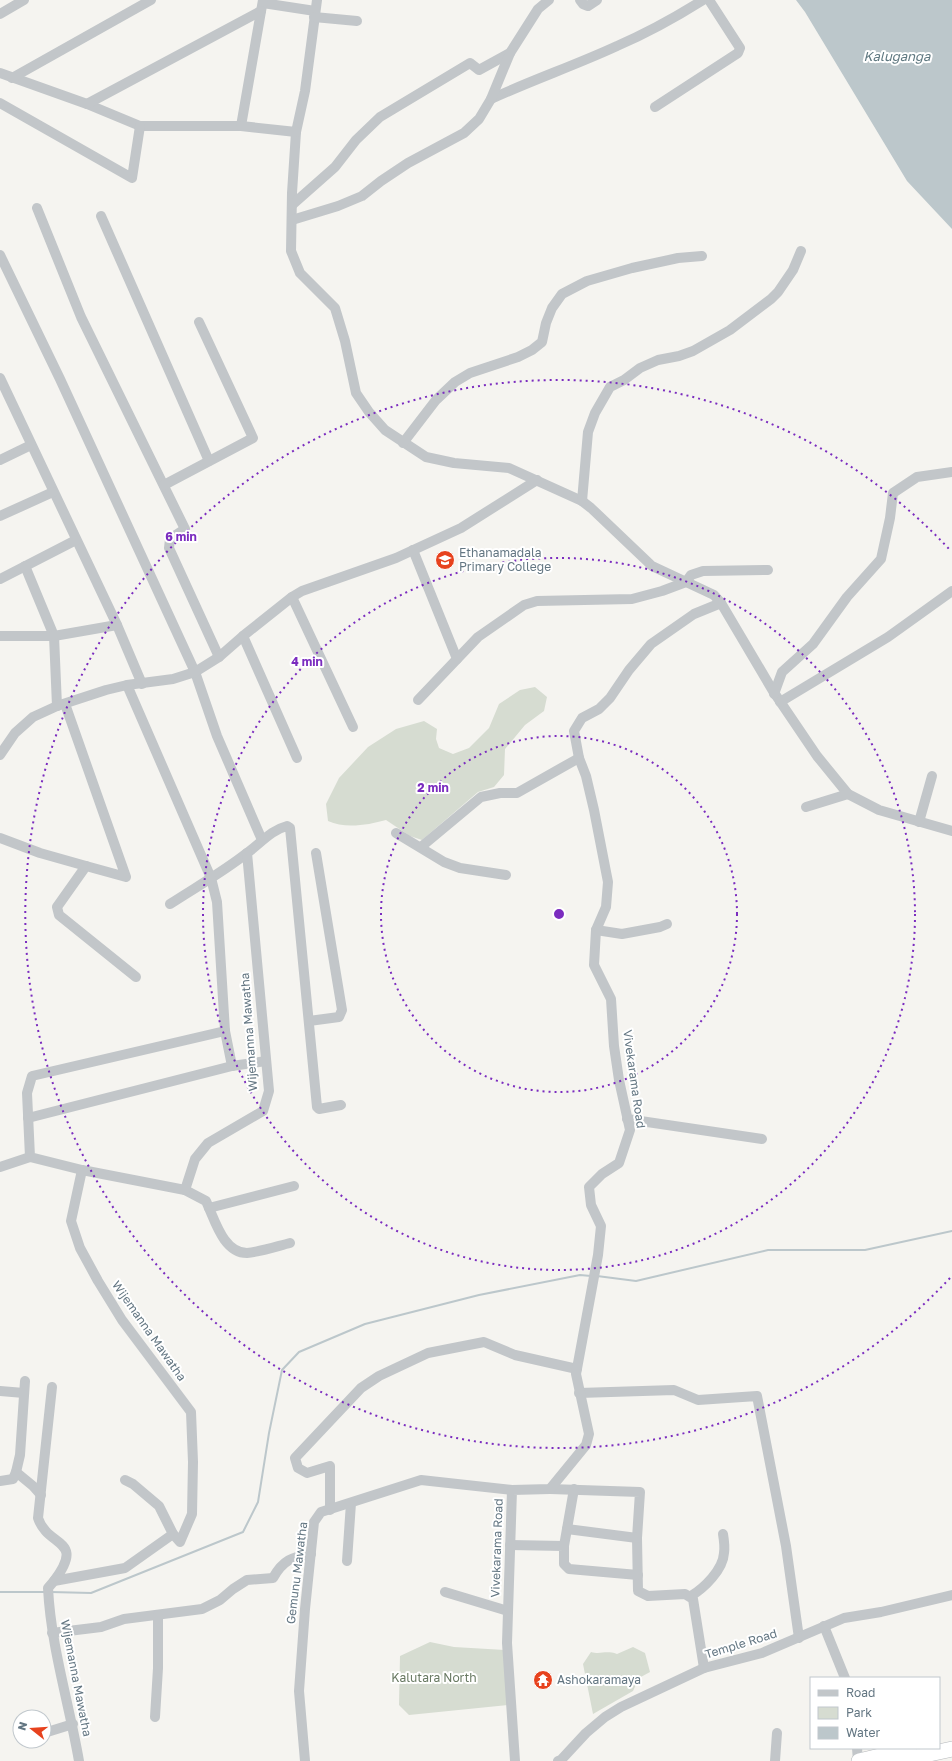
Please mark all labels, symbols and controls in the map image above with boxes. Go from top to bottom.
water label: Kaluganga [864,48,931,64]
text: 6 min [165,529,197,544]
place label: Ethanamadala Primary College [459,545,551,574]
school or university icon: Ethanamadala Primary College [434,549,456,571]
text: 4 min [291,654,323,669]
text: 2 min [417,780,449,795]
centre of rings [552,907,566,921]
street label: Wijemanna Mawatha [237,972,260,1092]
street label: Vivekarama Road [620,1029,649,1129]
street label: Wijemanna Mawatha [109,1278,190,1384]
street label: Vivekarama Road [487,1498,506,1598]
street label: Gemunu Mawatha [283,1521,310,1625]
street label: Wijemanna Mawatha [58,1618,95,1738]
street label: Temple Road [703,1625,779,1662]
temple icon: Ashokaramaya [532,1669,554,1691]
park label: Kalutara North [391,1670,477,1685]
place label: Ashokaramaya [557,1672,641,1687]
legend [810,1677,940,1749]
text: Road [846,1685,875,1700]
text: Park [846,1705,872,1720]
north arrow [12,1709,52,1749]
text: N [15,1720,29,1732]
text: Water [846,1725,880,1740]

